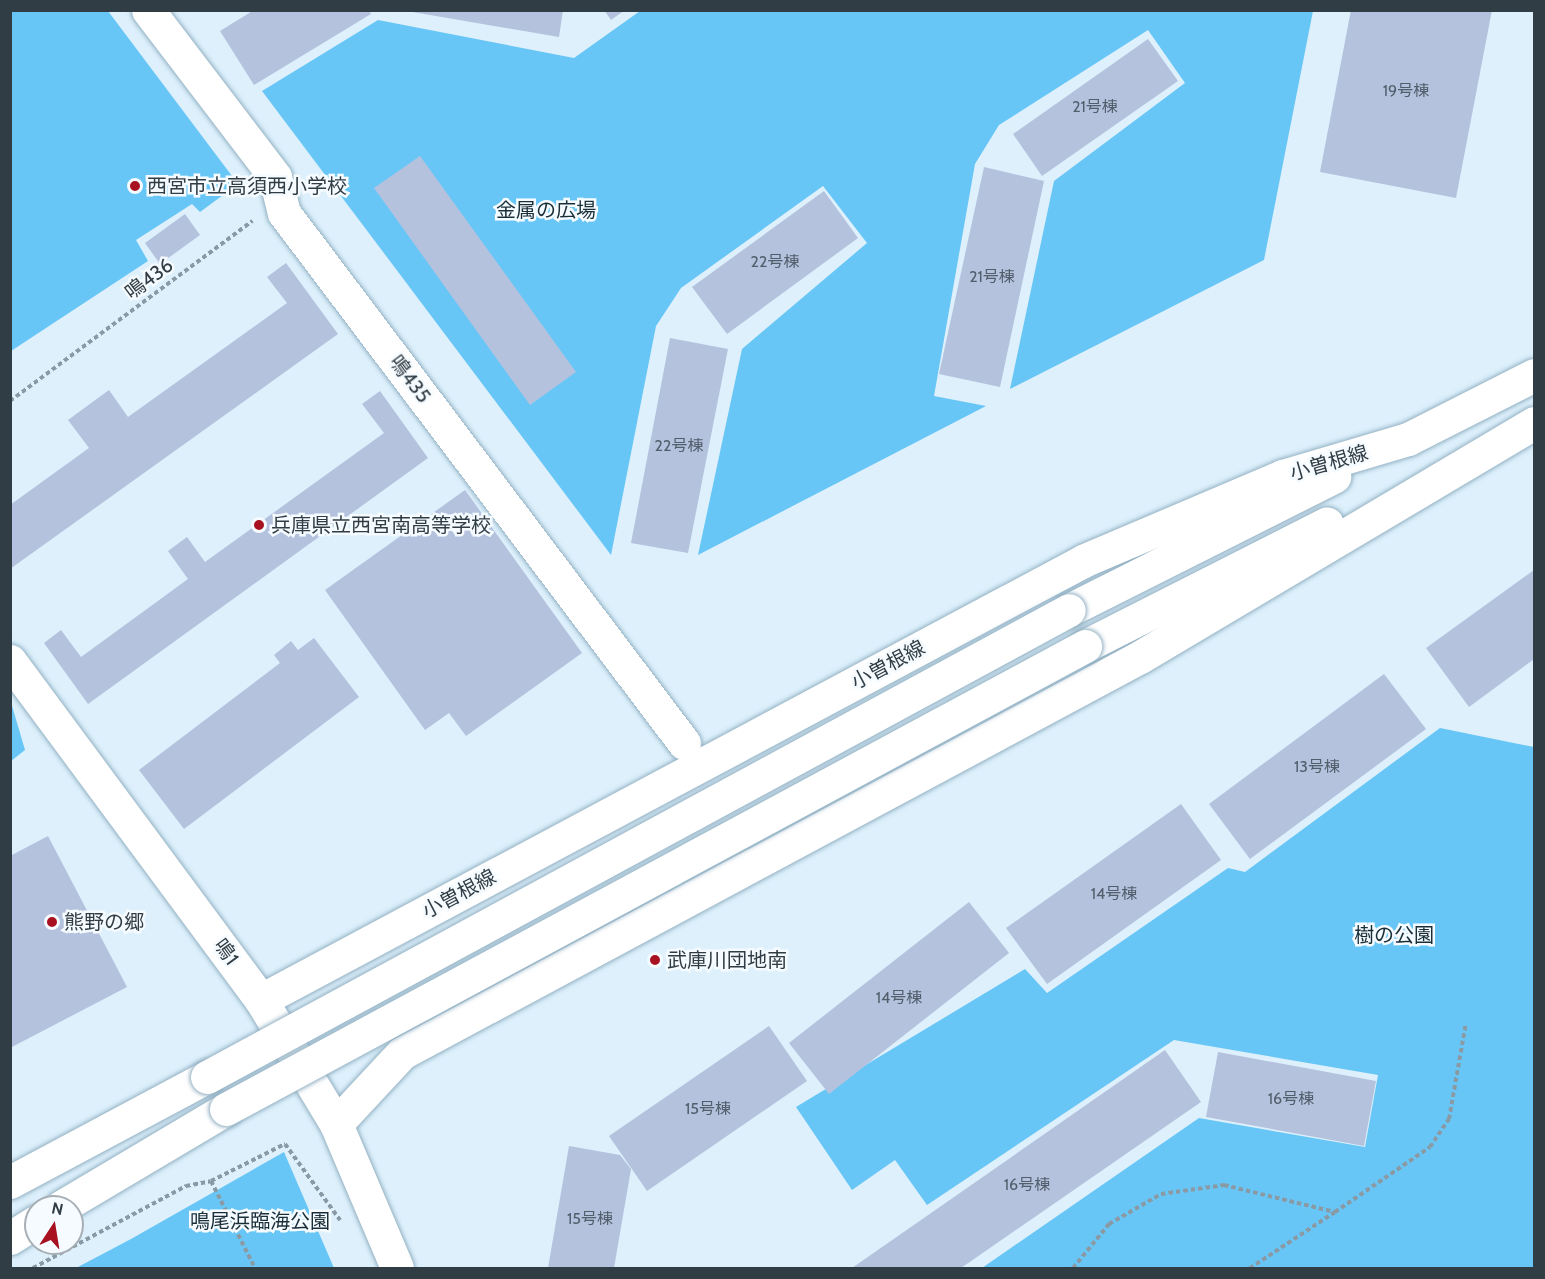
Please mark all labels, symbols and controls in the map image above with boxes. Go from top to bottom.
house number: 19号棟 [1383,81,1429,101]
house number: 21号棟 [1072,97,1118,117]
place label: 西宮市立高須西小学校 [147,174,347,198]
marker: 西宮市立高須西小学校 [128,179,142,193]
park label: 金属の広場 [496,198,596,222]
house number: 22号棟 [751,252,799,272]
street label: 鳴436 [120,253,178,305]
house number: 21号棟 [969,267,1015,287]
street label: 鳴435 [384,351,436,407]
house number: 22号棟 [655,436,703,456]
street label: 小曽根線 [1287,440,1371,486]
place label: 兵庫県立西宮南高等学校 [271,513,491,537]
marker: 兵庫県立西宮南高等学校 [252,518,266,532]
street label: 小曽根線 [847,636,929,694]
house number: 13号棟 [1294,757,1340,777]
street label: 小曽根線 [418,865,500,923]
house number: 14号棟 [1091,884,1137,904]
place label: 熊野の郷 [64,910,144,934]
marker: 熊野の郷 [45,915,59,929]
park label: 樹の公園 [1354,923,1434,947]
street label: 鳴1 [208,934,244,970]
place label: 武庫川団地南 [667,948,787,972]
marker: 武庫川団地南 [648,953,662,967]
house number: 14号棟 [876,988,922,1008]
house number: 16号棟 [1268,1089,1314,1109]
house number: 15号棟 [685,1099,731,1119]
house number: 16号棟 [1004,1175,1050,1195]
north arrow [24,1195,84,1255]
text: N [50,1198,65,1219]
park label: 鳴尾浜臨海公園 [190,1209,330,1233]
house number: 15号棟 [567,1209,613,1229]

